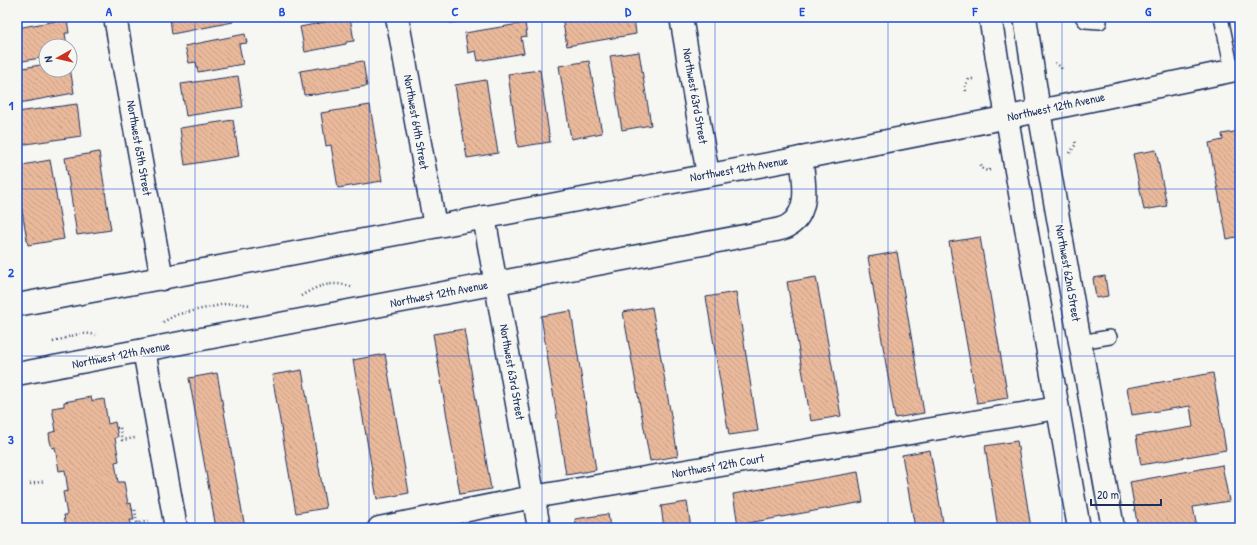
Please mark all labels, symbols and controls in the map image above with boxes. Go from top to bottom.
text: A [106,2,113,20]
text: B [279,2,286,20]
text: C [451,2,459,20]
text: D [625,2,632,20]
text: E [799,2,805,20]
text: F [972,2,979,20]
text: G [1145,2,1152,20]
north arrow [38,38,78,78]
street label: Northwest 63rd Street [679,47,712,146]
text: N [41,55,55,63]
street label: Northwest 64th Street [400,73,433,172]
street label: Northwest 12th Avenue [1006,88,1106,125]
text: 1 [9,96,14,114]
street label: Northwest 65th Street [123,99,156,198]
street label: Northwest 12th Avenue [689,151,789,185]
street label: Northwest 62nd Street [1052,223,1086,324]
text: 2 [8,263,15,281]
street label: Northwest 12th Avenue [389,276,489,311]
street label: Northwest 63rd Street [496,323,529,422]
street label: Northwest 12th Avenue [71,337,171,372]
text: 3 [8,430,14,448]
street label: Northwest 12th Court [670,449,766,482]
scale bar [1091,481,1161,507]
text: 20 m [1097,486,1119,503]

